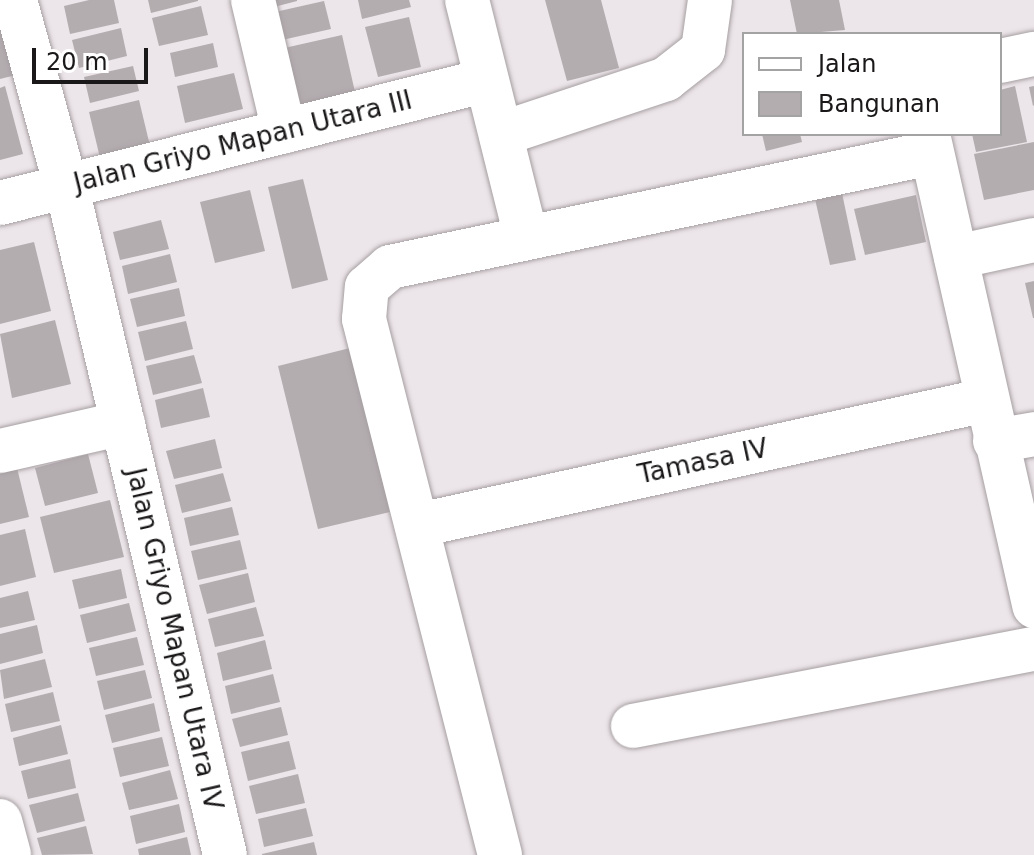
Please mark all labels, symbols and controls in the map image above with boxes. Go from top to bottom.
scale bar [36,32,152,82]
legend [742,32,1002,136]
text: 20 m [46,48,108,76]
text: Jalan [818,50,876,78]
street label: Jalan Griyo Mapan Utara III [71,85,415,199]
text: Bangunan [818,90,940,118]
street label: Tamasa IV [635,433,771,491]
street label: Jalan Griyo Mapan Utara IV [119,465,229,813]

